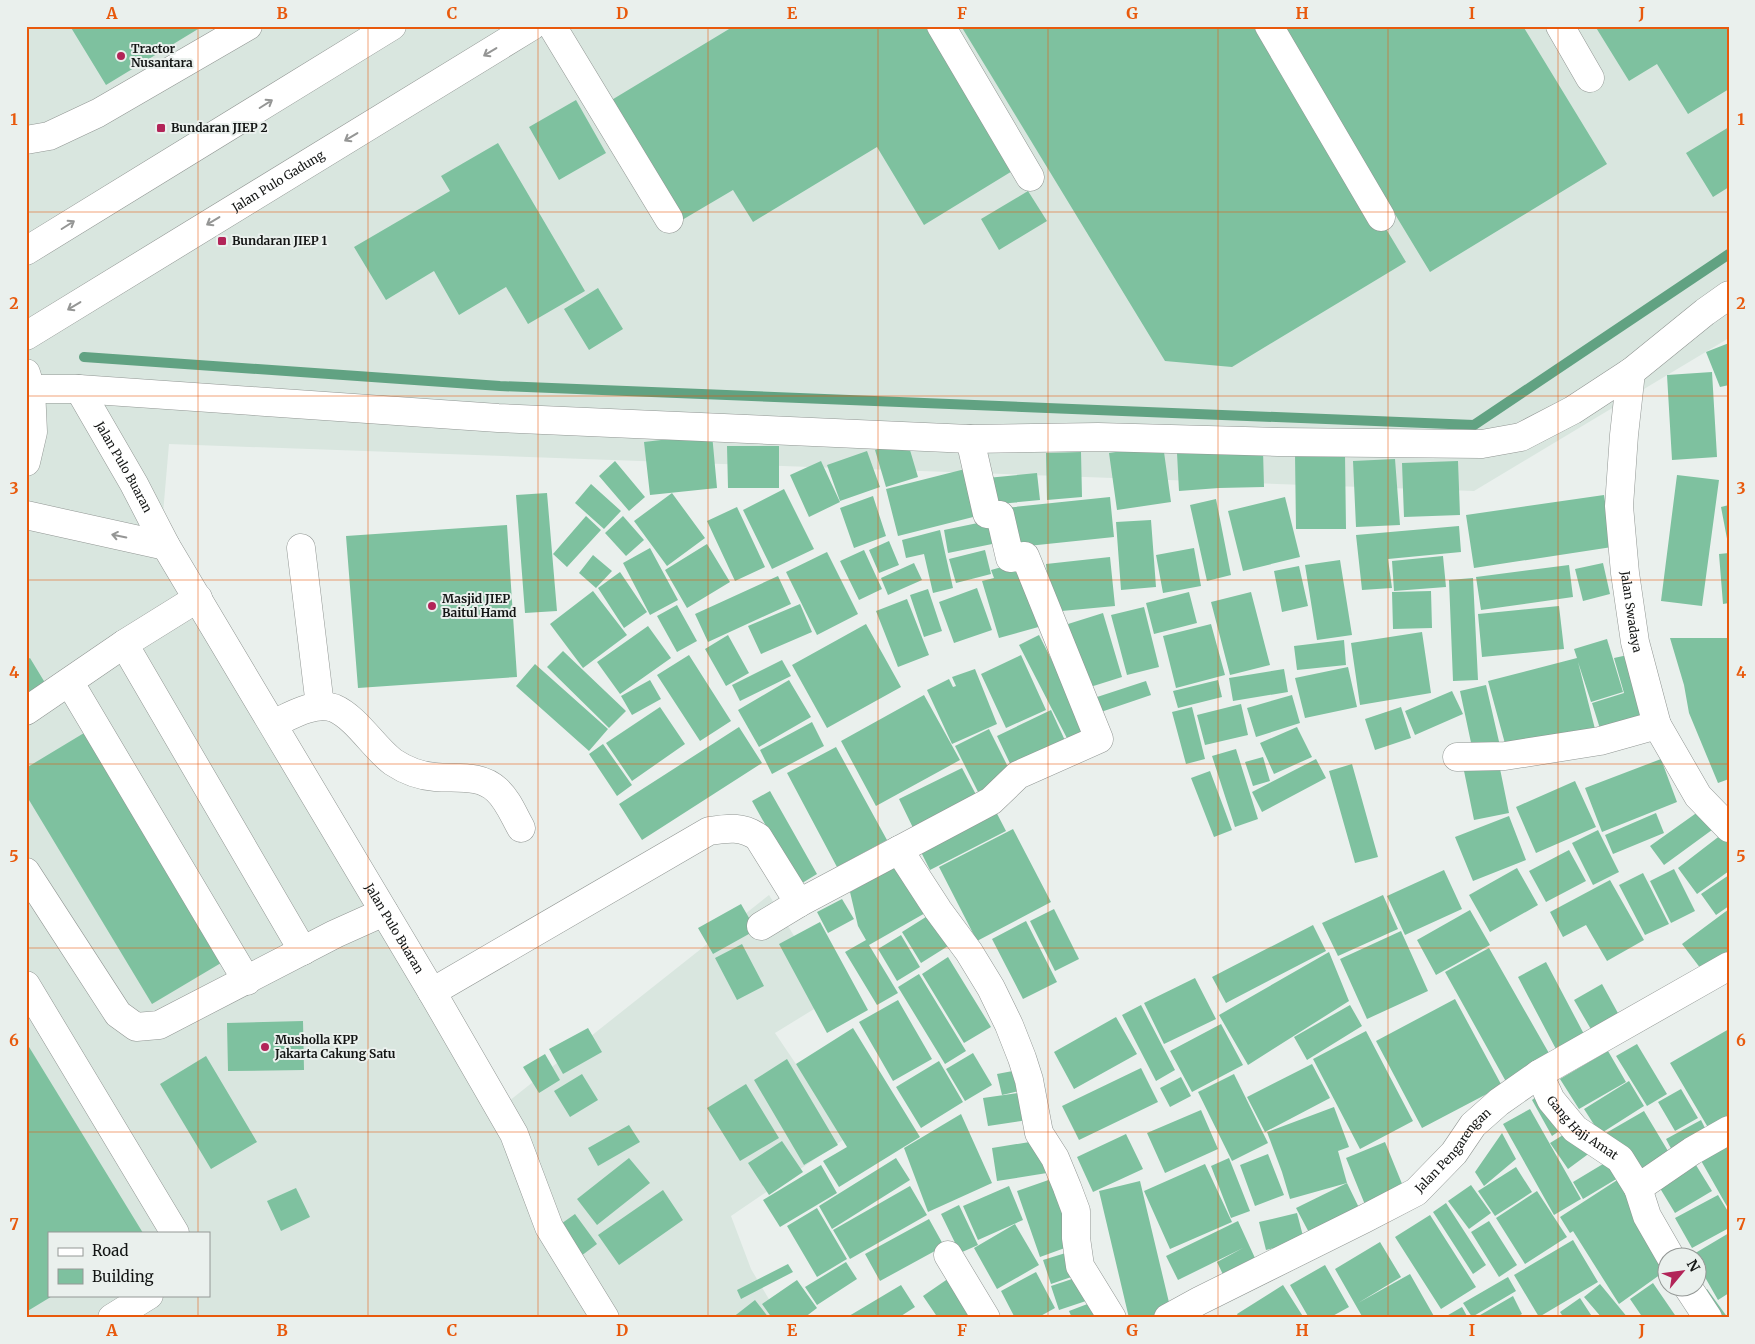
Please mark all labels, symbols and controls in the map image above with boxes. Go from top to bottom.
text: A [105,3,118,23]
text: B [276,3,288,23]
text: C [447,3,457,23]
text: D [616,3,628,23]
text: E [787,3,798,23]
text: F [957,3,967,23]
text: G [1126,3,1138,23]
text: H [1295,3,1309,23]
text: I [1469,3,1475,23]
text: J [1638,3,1645,23]
place label: Tractor Nusantara [131,41,193,70]
one-way arrow [483,46,497,57]
marker: Tractor Nusantara [115,50,127,62]
one-way arrow [258,98,272,108]
text: 1 [10,109,18,129]
text: 1 [1737,109,1745,129]
place label: Bundaran JIEP 2 [171,120,267,135]
marker: Bundaran JIEP 2 [155,122,167,134]
one-way arrow [345,132,359,142]
street label: Jalan Pulo Gadung [228,147,328,215]
one-way arrow [206,217,220,227]
one-way arrow [60,220,74,230]
place label: Bundaran JIEP 1 [232,233,327,248]
marker: Bundaran JIEP 1 [216,235,228,247]
text: 2 [9,293,19,313]
text: 2 [1736,293,1746,313]
one-way arrow [68,302,82,312]
street label: Jalan Pulo Buaran [92,418,155,515]
text: 3 [9,478,19,498]
text: 3 [1736,478,1746,498]
one-way arrow [111,531,127,540]
street label: Jalan Swadaya [1618,569,1646,654]
place label: Masjid JIEP Baitul Hamd [442,591,517,620]
marker: Masjid JIEP Baitul Hamd [426,600,438,612]
text: 4 [9,662,19,682]
text: 4 [1736,662,1746,682]
text: 5 [9,846,19,866]
text: 5 [1736,846,1746,866]
street label: Jalan Pulo Buaran [361,880,427,976]
text: 6 [9,1030,19,1050]
text: 6 [1736,1030,1746,1050]
place label: Musholla KPP Jakarta Cakung Satu [274,1032,396,1061]
marker: Musholla KPP Jakarta Cakung Satu [259,1041,271,1053]
street label: Gang Haji Amat [1544,1093,1621,1163]
street label: Jalan Pengarengan [1411,1105,1494,1196]
text: 7 [9,1214,19,1234]
text: 7 [1736,1214,1746,1234]
legend [48,1232,210,1296]
text: Road [92,1241,128,1260]
north arrow [1658,1246,1708,1296]
text: N [1683,1256,1704,1275]
text: Building [92,1267,154,1286]
text: A [105,1320,118,1340]
text: B [276,1320,288,1340]
text: C [447,1320,457,1340]
text: D [616,1320,628,1340]
text: E [787,1320,798,1340]
text: F [957,1320,967,1340]
text: G [1126,1320,1138,1340]
text: H [1295,1320,1309,1340]
text: I [1469,1320,1475,1340]
text: J [1638,1320,1645,1340]

